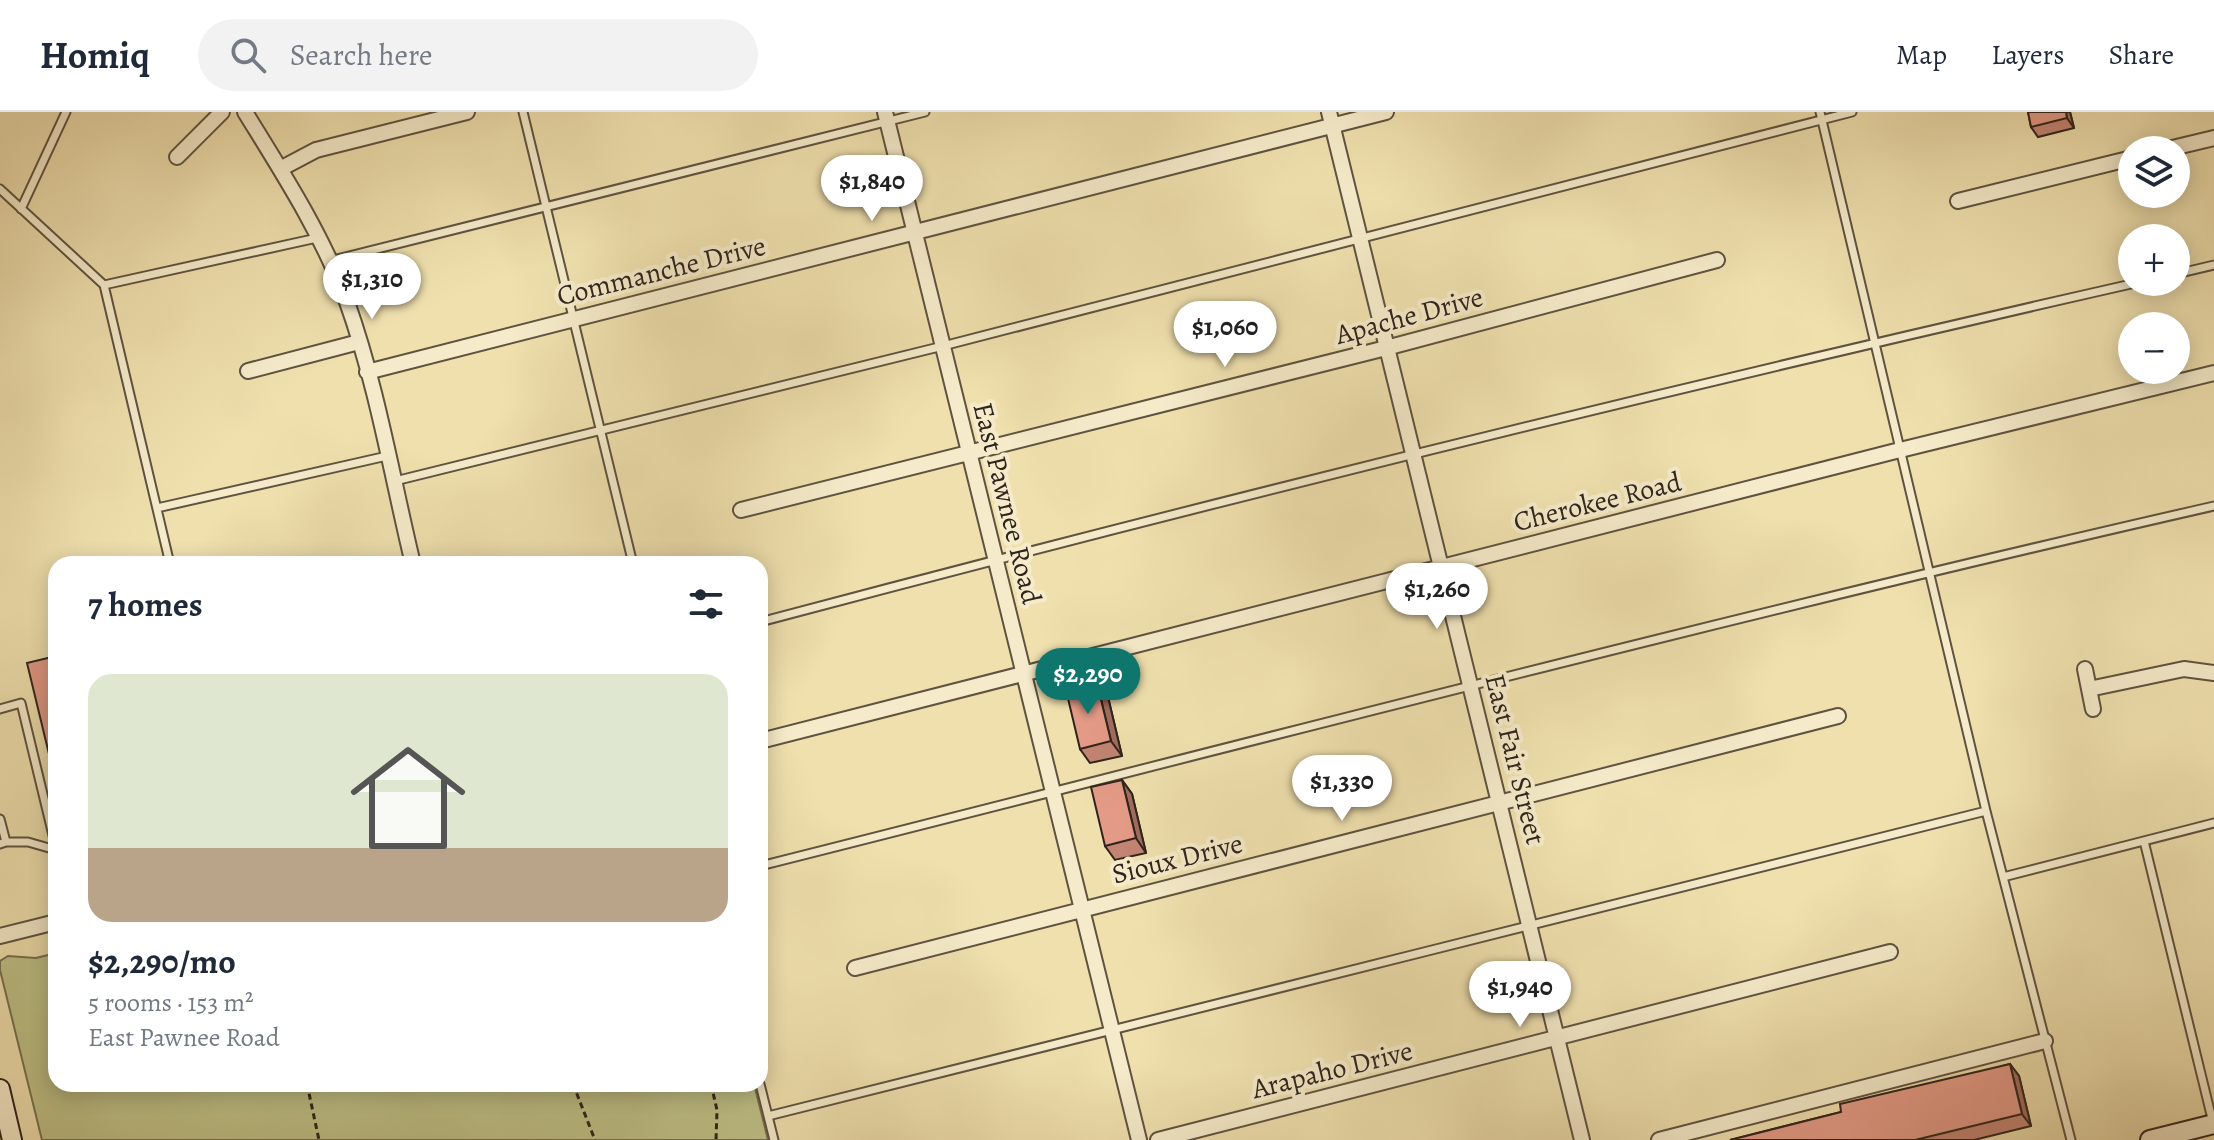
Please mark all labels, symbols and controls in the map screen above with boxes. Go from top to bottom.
search box [198,19,758,91]
text: Homiq [40,29,150,81]
icon: search [226,33,270,77]
text: Search here [290,35,433,75]
text: Map [1896,36,1947,74]
text: Layers [1991,36,2064,74]
text: Share [2108,36,2174,74]
map controls [2118,136,2190,384]
button: layers [2118,136,2190,208]
pin: $1,840 [807,155,937,223]
text: $1,840 [839,163,905,198]
button: + [2118,224,2190,296]
street label: Commanche Drive [553,227,770,315]
pin: $1,310 [307,253,437,321]
text: $1,310 [341,261,403,296]
street label: Apache Drive [1330,278,1487,354]
pin: $1,060 [1160,301,1290,369]
text: $1,060 [1192,309,1258,344]
button: − [2118,312,2190,384]
street label: East Pawnee Road [964,398,1051,609]
street label: Cherokee Road [1509,463,1686,541]
pin: $1,260 [1372,563,1502,631]
text: $1,260 [1404,571,1470,606]
text: 7 homes [88,581,203,628]
icon: filters [684,582,728,626]
pin: $2,290 [1023,648,1153,716]
text: $2,290 [1053,656,1123,691]
street label: East Fair Street [1476,670,1555,848]
icon: home [336,726,480,870]
pin: $1,330 [1277,755,1407,823]
text: $1,330 [1310,763,1374,798]
street label: Sioux Drive [1108,824,1246,894]
text: $2,290/mo [88,938,236,985]
pin: $1,940 [1455,961,1585,1029]
text: $1,940 [1487,969,1553,1004]
text: 5 rooms · 153 m² [88,985,254,1020]
text: East Pawnee Road [88,1020,280,1055]
street label: Arapaho Drive [1247,1032,1417,1109]

